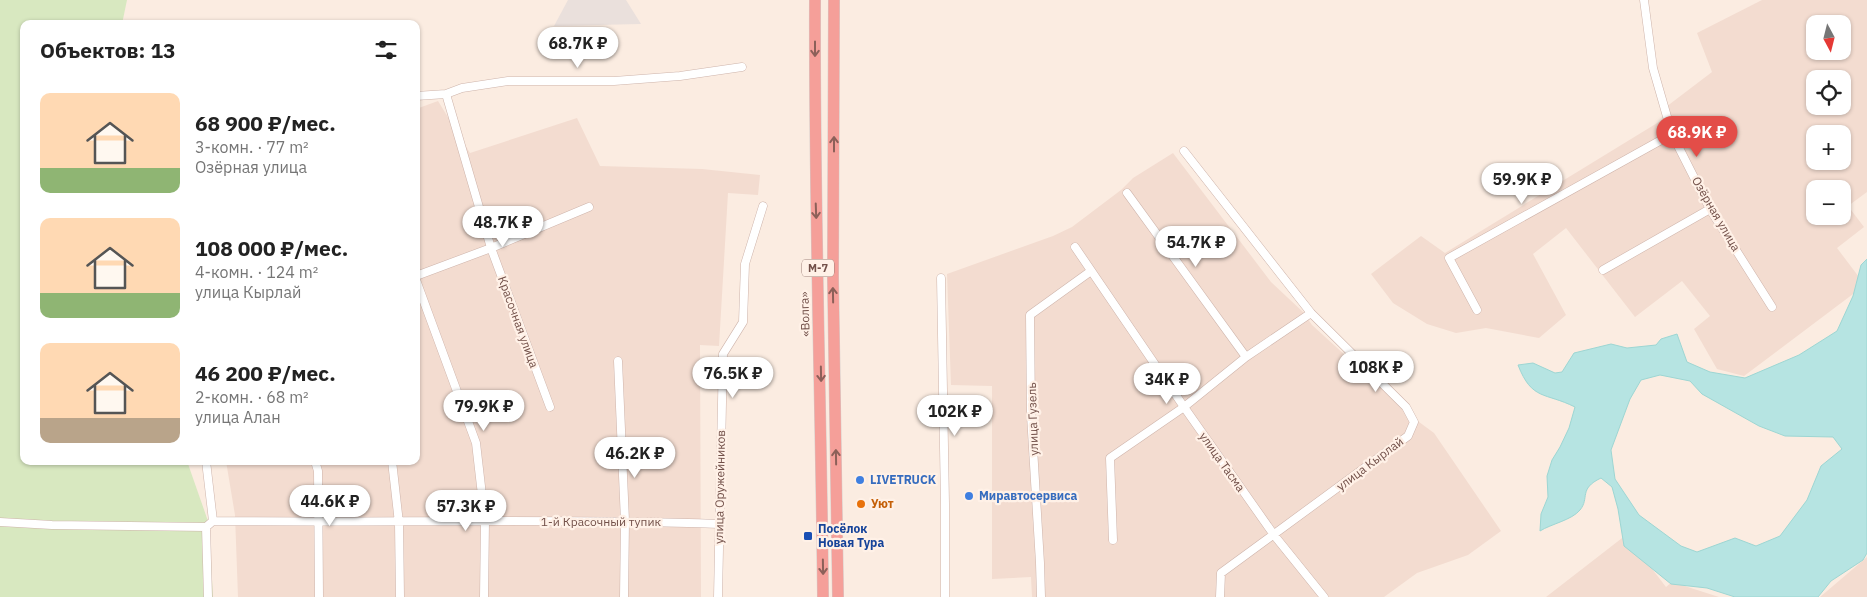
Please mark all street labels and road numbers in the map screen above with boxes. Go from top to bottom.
street label: Озёрная улица [1689,174,1744,254]
road number: М-7 [802,260,834,276]
street label: Красочная улица [495,274,542,370]
street label: «Волга» [796,291,813,337]
street label: улица Гузель [1024,382,1041,456]
street label: улица Тасма [1196,429,1249,495]
street label: улица Оружейников [711,430,728,544]
street label: улица Кырлай [1333,434,1406,494]
street label: 1-й Красочный тупик [541,514,662,529]

